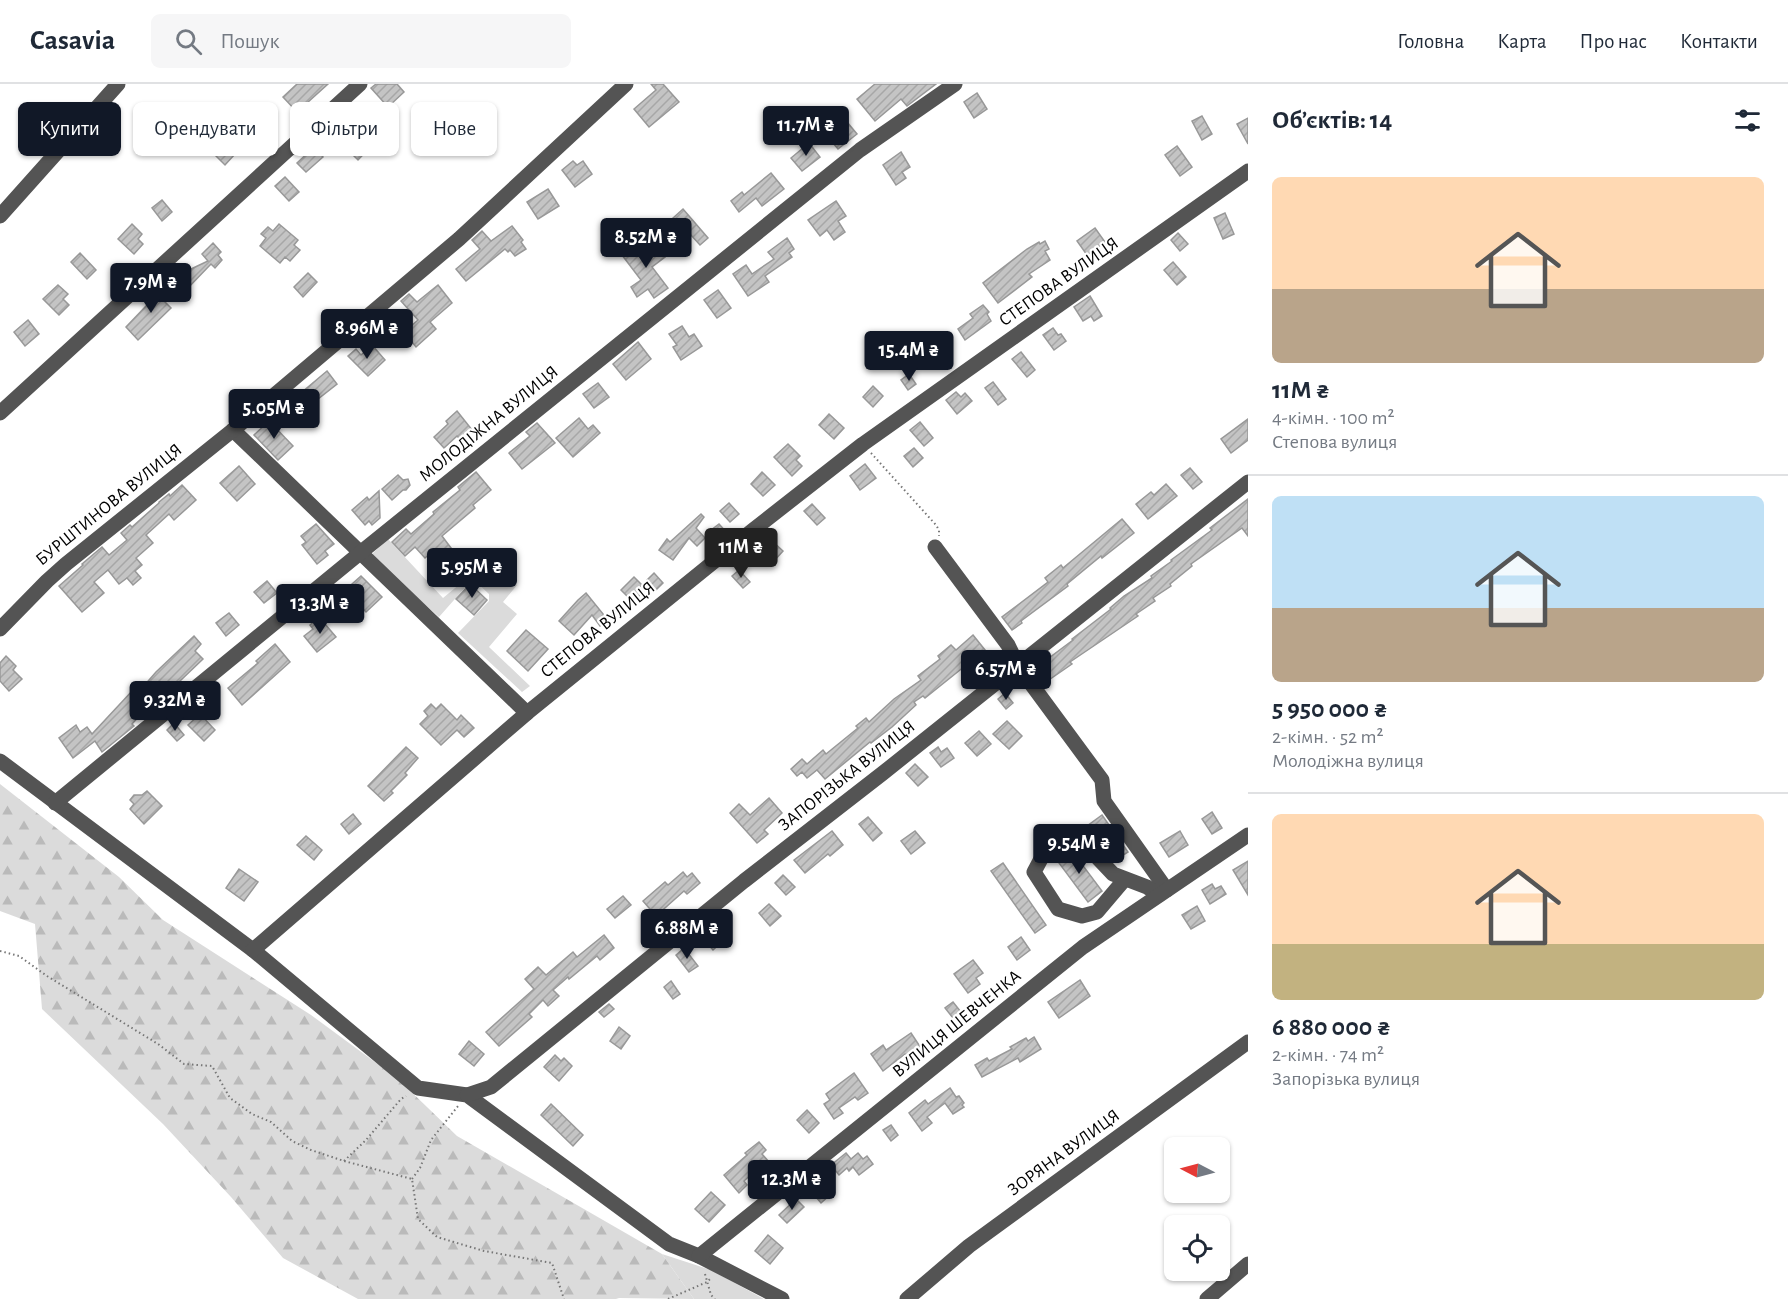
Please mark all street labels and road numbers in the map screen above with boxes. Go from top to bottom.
street label: СТЕПОВА ВУЛИЦЯ [996,234,1122,330]
street label: МОЛОДІЖНА ВУЛИЦЯ [416,363,562,485]
street label: БУРШТИНОВА ВУЛИЦЯ [33,441,185,569]
street label: СТЕПОВА ВУЛИЦЯ [537,578,659,682]
street label: ЗАПОРІЗЬКА ВУЛИЦЯ [776,717,918,835]
street label: ВУЛИЦЯ ШЕВЧЕНКА [889,967,1025,1081]
street label: ЗОРЯНА ВУЛИЦЯ [1005,1106,1123,1200]

